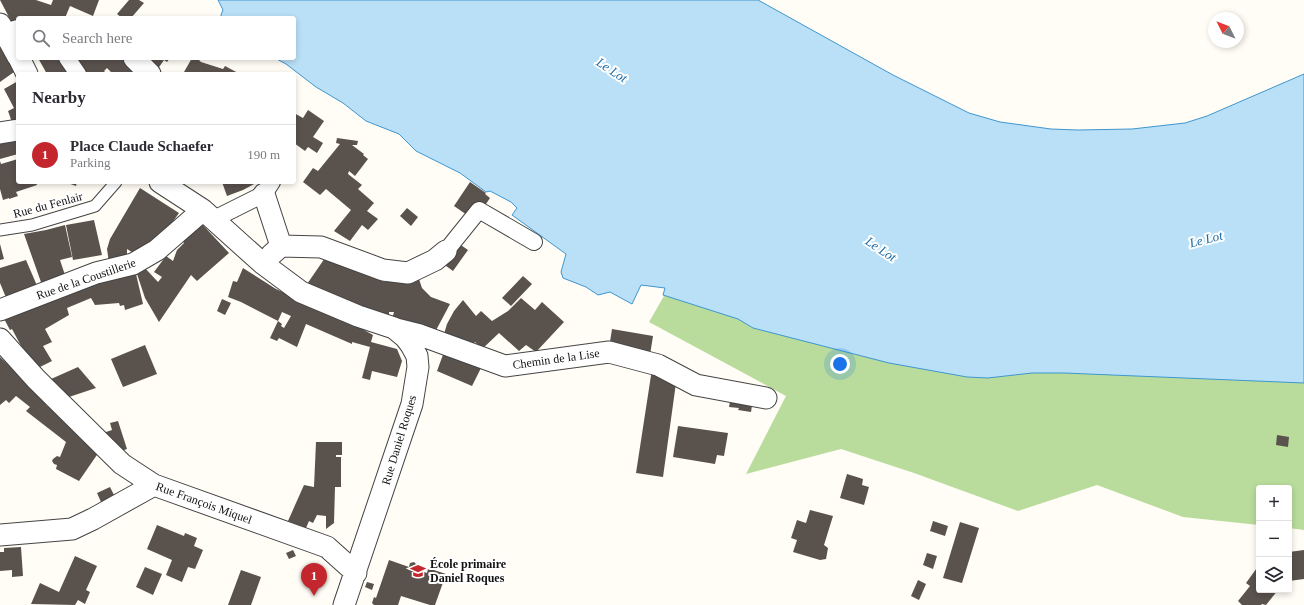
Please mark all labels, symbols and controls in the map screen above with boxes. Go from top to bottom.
north arrow [1208,12,1244,48]
search box [16,16,296,60]
icon: search [30,27,52,49]
text: Search here [62,30,132,46]
water label: Le Lot [593,54,630,86]
text: Nearby [32,88,86,107]
text: Place Claude Schaefer [70,138,213,154]
text: 1 [42,147,48,162]
text: 190 m [247,147,280,162]
text: Parking [70,155,110,170]
street label: Rue du Fenlair [12,189,84,221]
water label: Le Lot [1187,228,1224,251]
water label: Le Lot [862,233,899,265]
street label: Rue de la Coustillerie [34,255,138,303]
street label: Chemin de la Lise [512,346,600,372]
your location [830,354,850,374]
street label: Rue Daniel Roques [379,393,419,487]
street label: Rue François Miquel [154,479,255,527]
map controls [1256,485,1292,593]
button: + [1256,485,1292,521]
button: − [1256,521,1292,557]
place label: École primaire Daniel Roques [430,557,507,585]
button: layers [1256,557,1292,593]
school or university icon: École primaire Daniel Roques [409,562,427,580]
pin: 1 [301,563,327,596]

